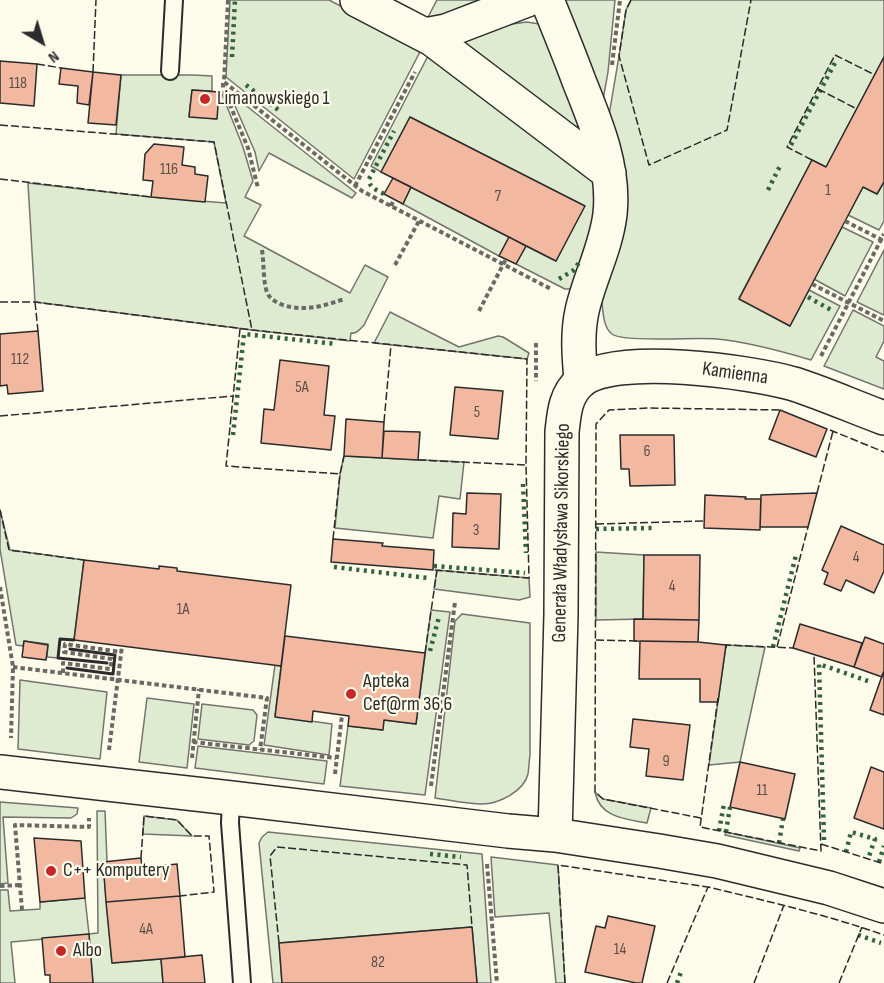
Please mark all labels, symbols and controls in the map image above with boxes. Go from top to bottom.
north arrow [12,12,72,72]
text: N [44,46,63,67]
house number: 118 [9,74,27,94]
place label: Limanowskiego 1 [217,87,330,111]
marker: Limanowskiego 1 [198,92,212,106]
house number: 116 [160,160,178,180]
house number: 1 [825,181,831,201]
house number: 7 [495,187,501,207]
house number: 112 [11,350,29,370]
street label: Kamienna [701,358,769,390]
house number: 5A [295,378,309,398]
house number: 5 [474,403,480,423]
street label: Generała Władysława Sikorskiego [548,423,576,643]
house number: 6 [643,442,651,462]
house number: 3 [473,521,479,541]
house number: 4 [853,548,859,568]
house number: 4 [669,577,675,597]
house number: 1A [177,600,189,620]
place label: Apteka Cef@rm 36,6 [363,670,452,717]
marker: Apteka Cef@rm 36,6 [344,687,358,701]
house number: 9 [662,752,670,772]
house number: 11 [756,781,768,801]
place label: C++ Komputery [63,859,170,883]
marker: C++ Komputery [44,864,58,878]
house number: 4A [139,920,153,940]
place label: Albo [73,939,102,963]
house number: 14 [614,940,626,960]
marker: Albo [54,944,68,958]
house number: 82 [371,953,385,973]

